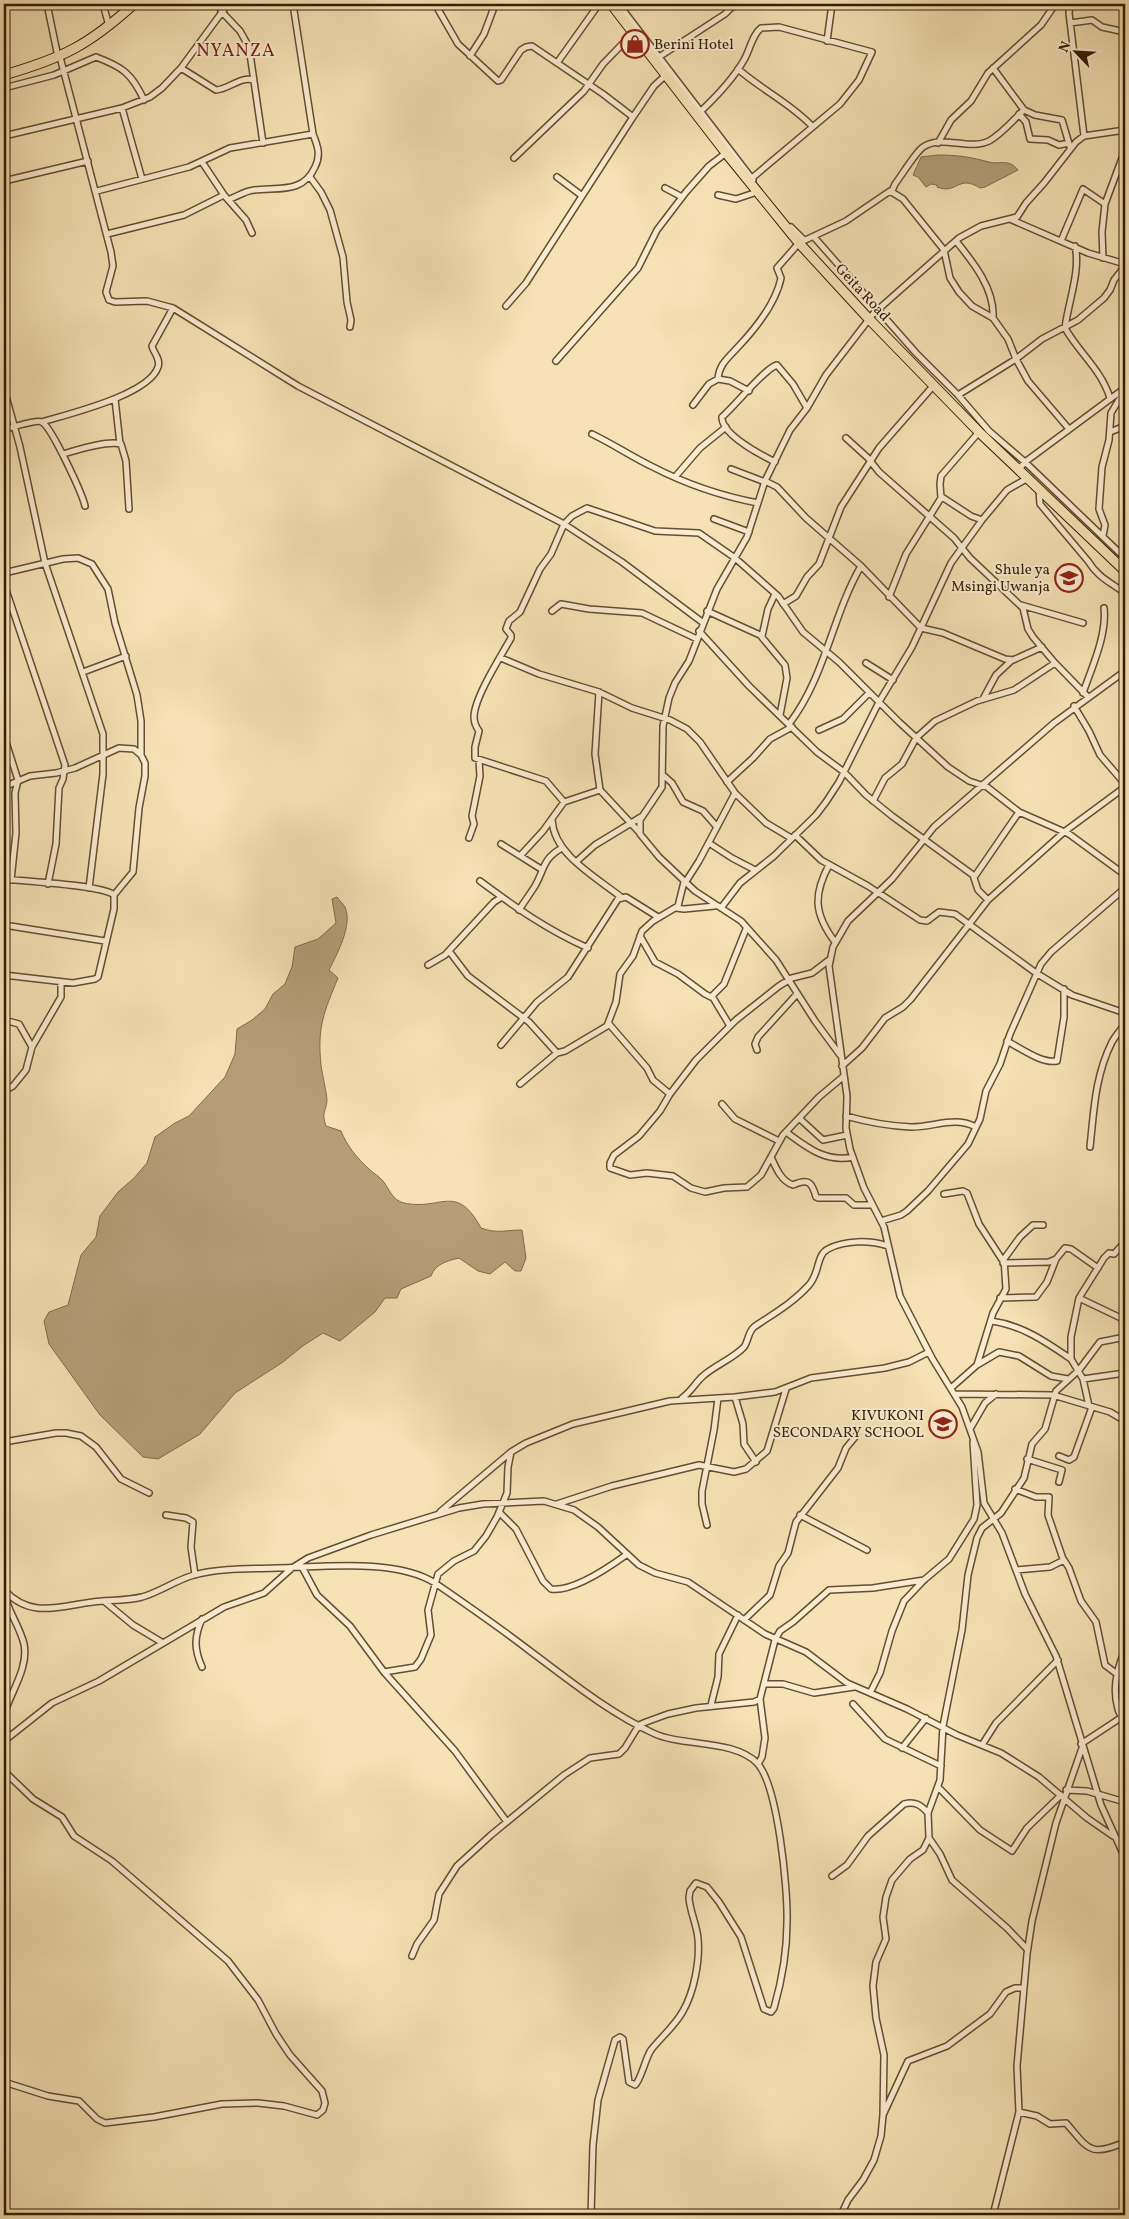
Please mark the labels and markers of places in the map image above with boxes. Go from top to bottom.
shop icon: Berini Hotel [620,29,650,59]
place label: Berini Hotel [654,35,734,56]
place label: Shule ya Msingi Uwanja [951,560,1050,598]
school or university icon: Shule ya Msingi Uwanja [1054,563,1084,593]
place label: KIVUKONI SECONDARY SCHOOL [773,1406,925,1444]
school or university icon: KIVUKONI SECONDARY SCHOOL [928,1409,958,1439]

